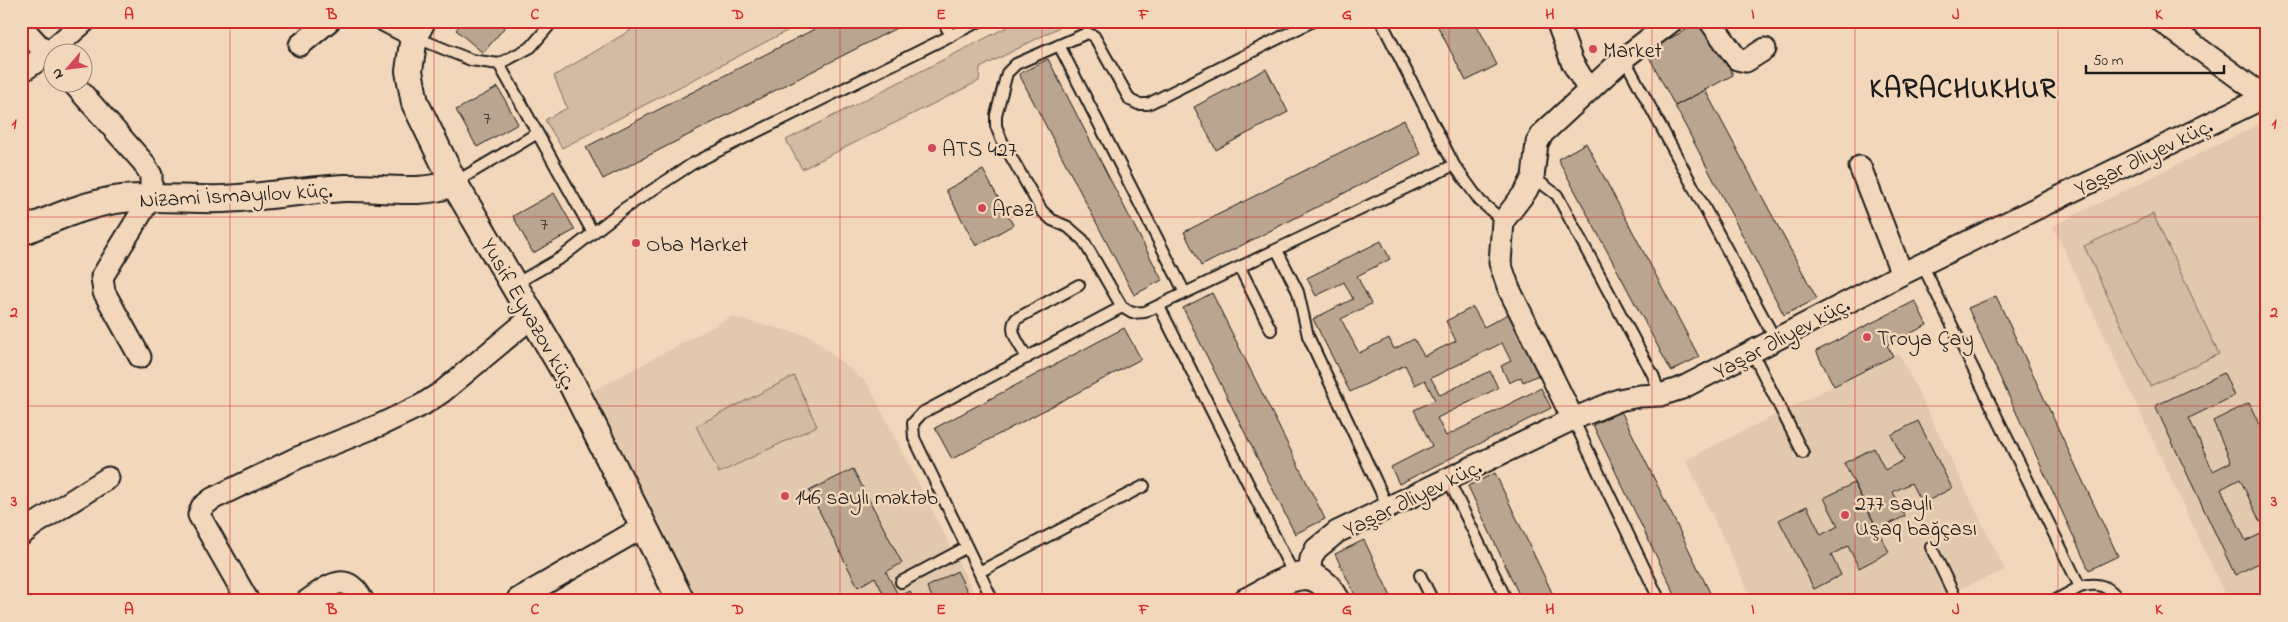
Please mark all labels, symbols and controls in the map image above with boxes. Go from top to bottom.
text: A [124,3,134,27]
text: B [326,3,338,27]
text: C [531,3,540,27]
text: D [731,3,744,27]
text: E [936,3,946,27]
text: F [1138,3,1150,27]
text: G [1342,3,1352,27]
text: H [1545,3,1555,27]
text: I [1751,3,1755,27]
text: J [1952,3,1960,27]
text: K [2155,3,2164,27]
place label: Market [1603,36,1663,68]
north arrow [42,42,92,92]
scale bar [2086,42,2223,74]
marker: Market [1587,43,1599,55]
text: 50 m [2093,50,2124,72]
text: N [46,64,69,83]
district label: KARACHUKHUR [1870,70,2056,111]
house number: 7 [483,105,491,134]
street label: Yaşar Əliyev küç. [2070,111,2219,207]
text: 1 [11,112,17,136]
text: 1 [2271,112,2277,136]
place label: ATS 427 [942,135,1017,167]
marker: ATS 427 [926,142,938,154]
street label: Nizami İsmayılov küç. [139,176,334,219]
place label: Araz [992,195,1034,227]
marker: Araz [976,202,988,214]
house number: 7 [540,211,548,240]
place label: Oba Market [646,230,749,262]
street label: Yusif Eyvazov küç. [470,233,584,397]
marker: Oba Market [630,237,642,249]
street label: Yaşar Əliyev küç. [1709,290,1857,390]
text: 2 [9,301,18,325]
text: 2 [2269,301,2278,325]
place label: Troya Çay [1877,324,1974,357]
marker: Troya Çay [1861,331,1873,343]
street label: Yaşar Əliyev küç. [1339,452,1488,548]
place label: 146 saylı məktəb [795,483,938,516]
place label: 277 saylı Uşaq bağçası [1855,489,1977,547]
text: 3 [10,490,18,514]
marker: 146 saylı məktəb [779,490,791,502]
text: 3 [2270,490,2278,514]
marker: 277 saylı Uşaq bağçası [1839,509,1851,521]
text: A [124,598,134,622]
text: B [326,598,338,622]
text: C [531,598,540,622]
text: D [731,598,744,622]
text: E [936,598,946,622]
text: F [1138,598,1150,622]
text: G [1342,598,1352,622]
text: H [1545,598,1555,622]
text: I [1751,598,1755,622]
text: J [1952,598,1960,622]
text: K [2155,598,2164,622]

